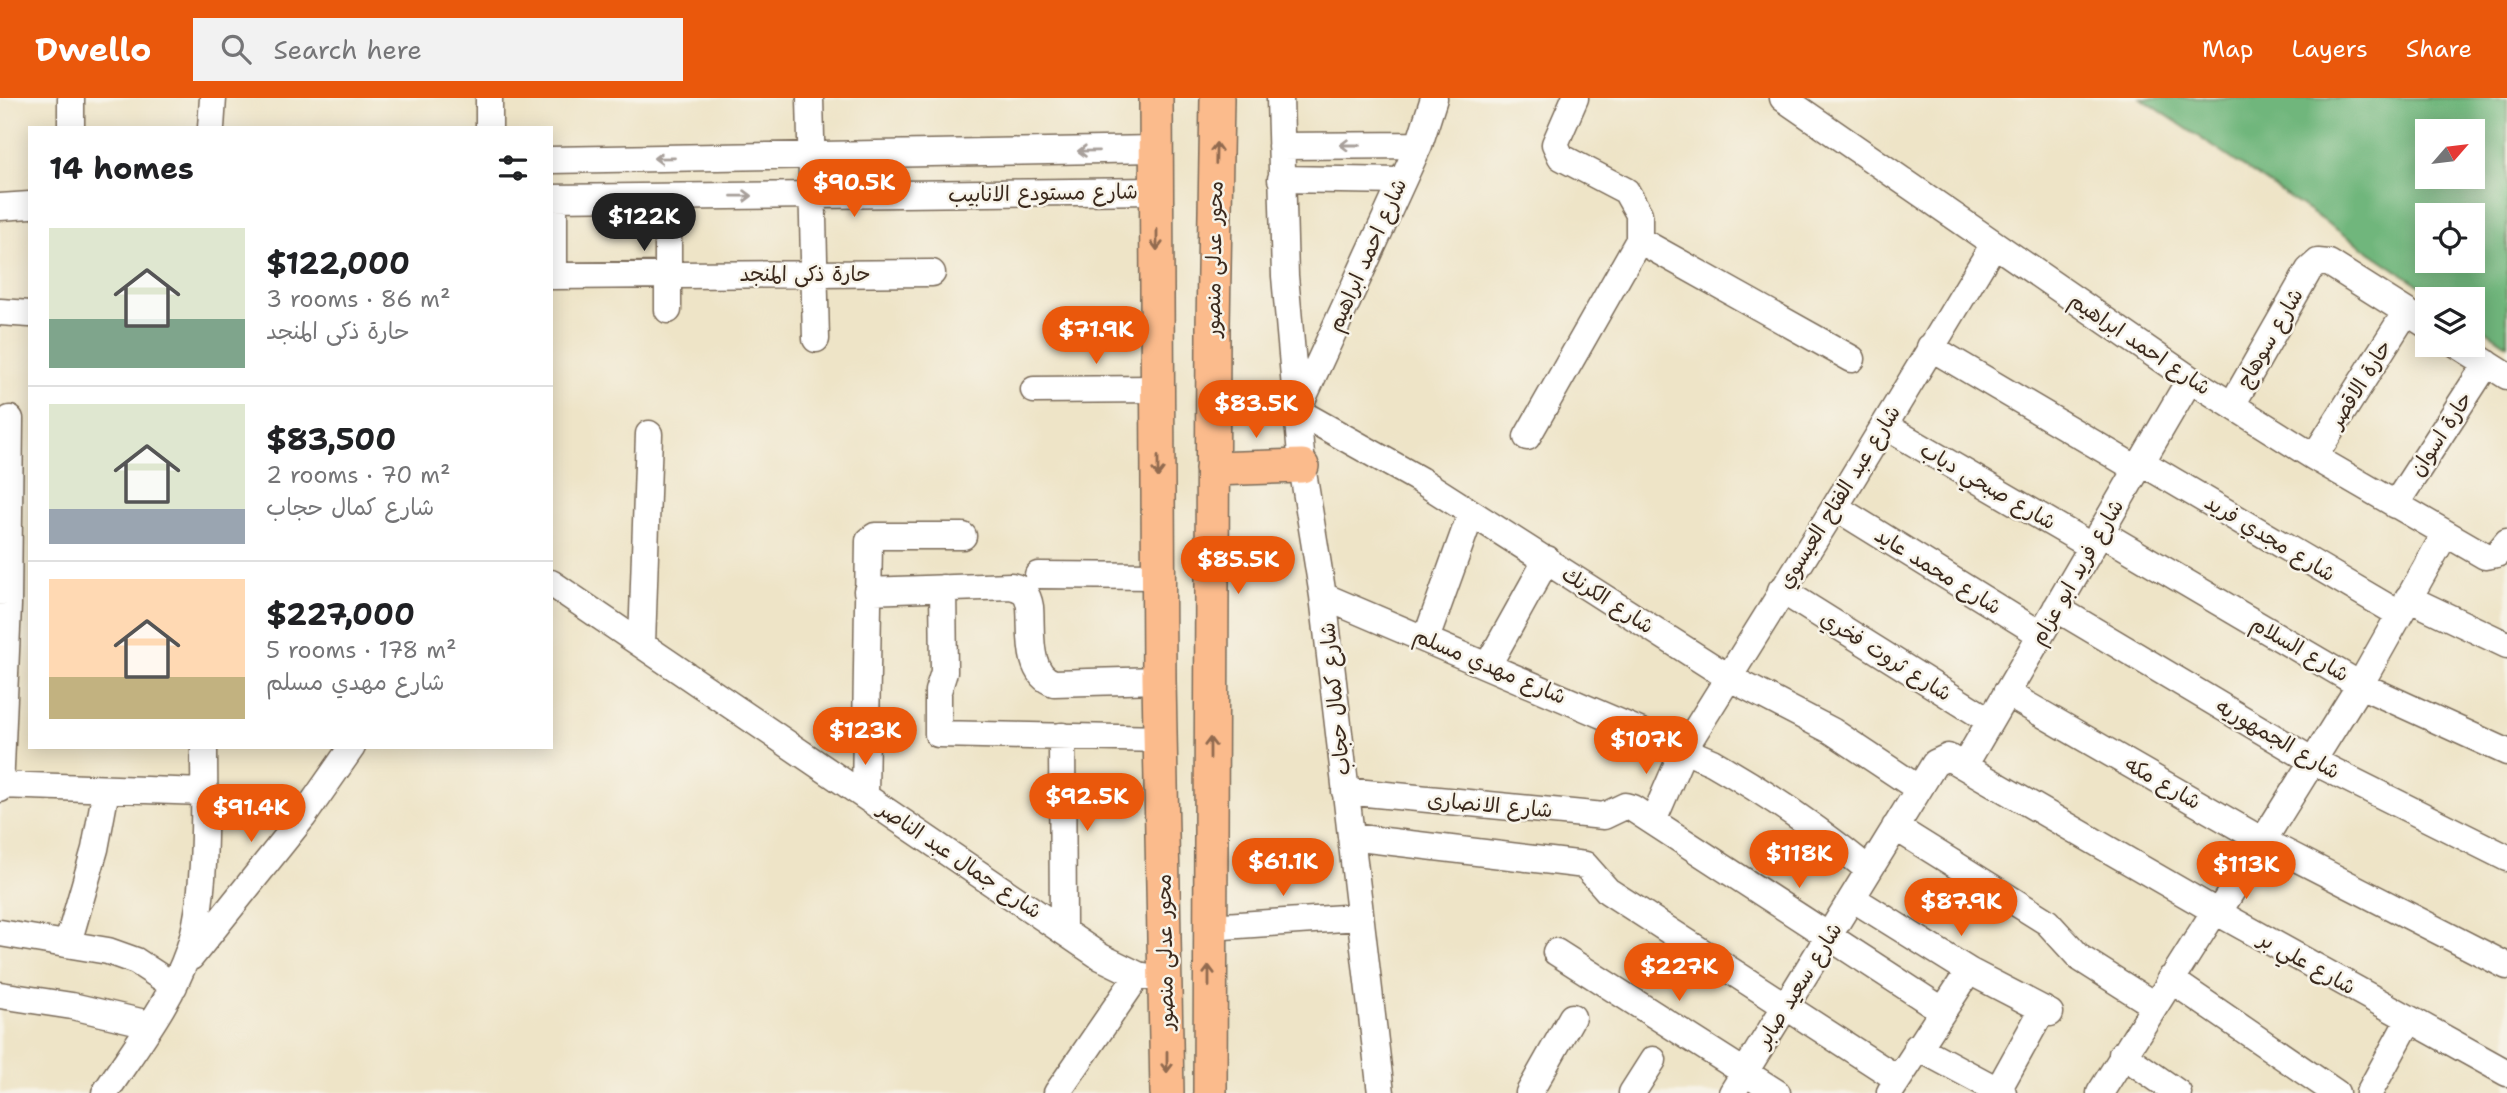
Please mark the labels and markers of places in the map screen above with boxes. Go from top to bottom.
pin: $90.5K [797,159,911,219]
pin: $122K [595,194,693,253]
pin: $71.9K [1039,306,1153,366]
pin: $83.5K [1199,380,1313,440]
pin: $85.5K [1181,536,1295,596]
pin: $123K [816,708,914,767]
pin: $107K [1597,716,1695,776]
pin: $92.5K [1030,774,1144,833]
pin: $91.4K [194,784,308,844]
pin: $118K [1750,830,1848,890]
pin: $61.1K [1226,838,1340,898]
pin: $113K [2197,842,2295,901]
pin: $87.9K [1904,878,2018,938]
pin: $227K [1630,944,1728,1003]

